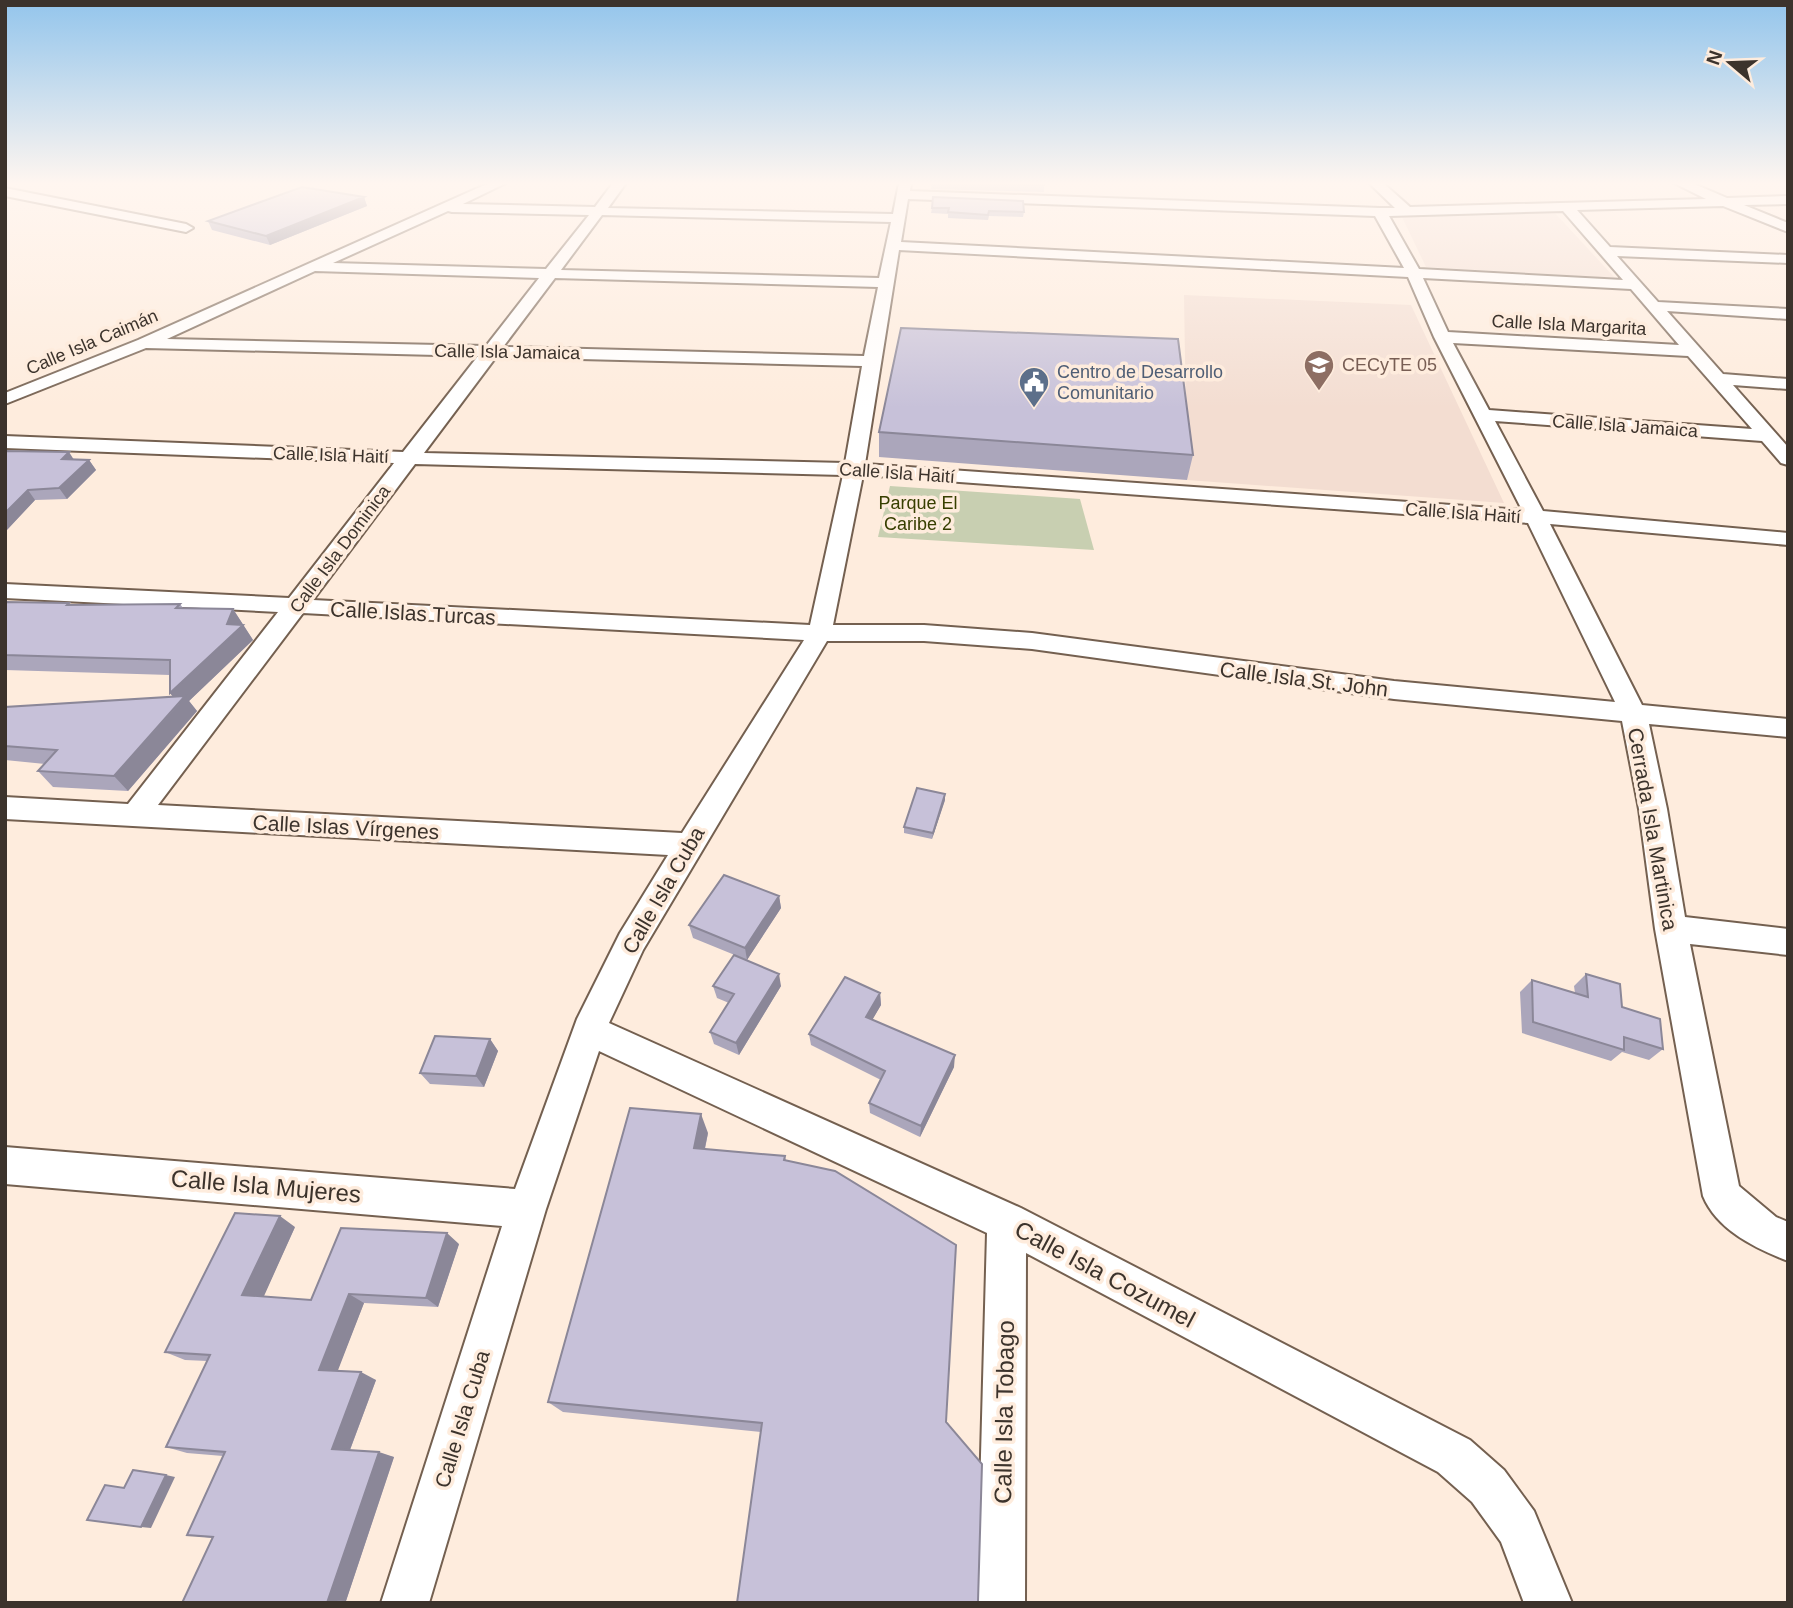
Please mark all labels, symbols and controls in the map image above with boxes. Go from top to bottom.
north arrow [1695,28,1765,98]
text: N [1702,48,1727,68]
street label: Calle Isla Caimán [23,305,161,379]
street label: Calle Isla Margarita [1491,311,1648,339]
street label: Calle Isla Jamaica [434,341,581,363]
school or university icon: CECyTE 05 [1302,348,1336,392]
place label: CECyTE 05 [1342,355,1437,375]
place label: Centro de Desarrollo Comunitario [1057,362,1223,403]
public building icon: Centro de Desarrollo Comunitario [1017,365,1051,409]
street label: Calle Isla Jamaica [1551,411,1700,441]
street label: Calle Isla Haití [273,443,389,467]
street label: Calle Isla Haití [838,459,956,487]
street label: Calle Isla Dominica [286,481,395,617]
park label: Parque El Caribe 2 [878,493,958,534]
street label: Calle Isla Haití [1404,499,1522,527]
street label: Calle Islas Turcas [330,597,496,629]
street label: Calle Isla St. John [1219,657,1389,701]
street label: Cerrada Isla Martinica [1624,726,1682,932]
street label: Calle Islas Vírgenes [252,811,440,843]
street label: Calle Isla Cuba [617,822,709,957]
street label: Calle Isla Mujeres [170,1164,362,1208]
street label: Calle Isla Cozumel [1010,1215,1200,1333]
street label: Calle Isla Tobago [989,1320,1019,1504]
street label: Calle Isla Cuba [430,1347,494,1490]

